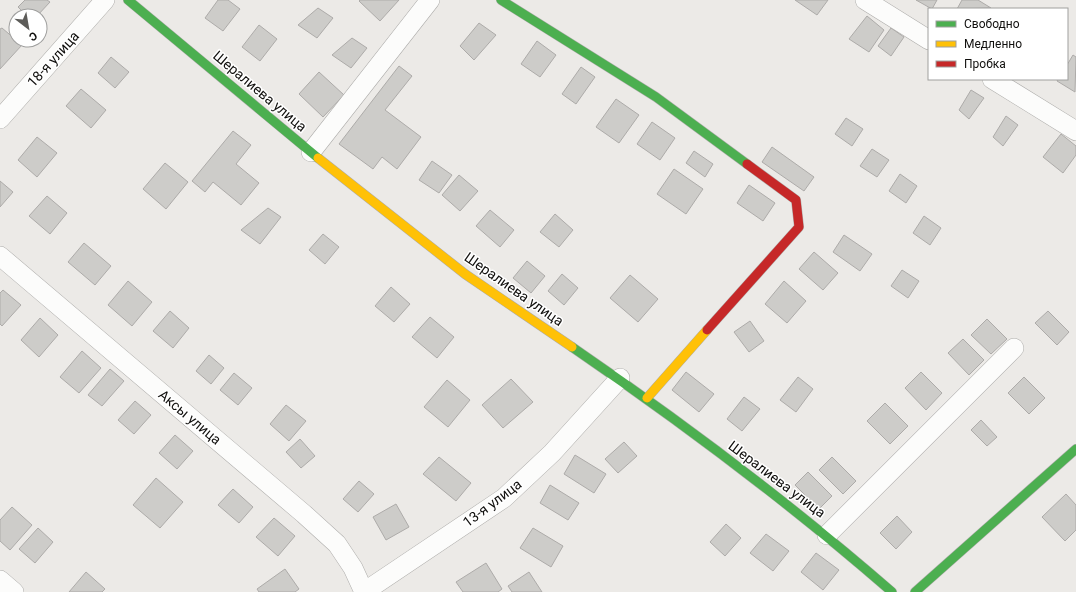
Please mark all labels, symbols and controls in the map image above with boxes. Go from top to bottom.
north arrow [8,8,48,48]
legend [928,8,1068,80]
text: Свободно [964,17,1020,31]
street label: 18-я улица [24,28,82,90]
text: С [26,29,39,44]
text: Медленно [964,37,1022,51]
street label: Шералиева улица [210,47,310,135]
text: Пробка [964,57,1006,71]
street label: Шералиева улица [461,249,567,329]
street label: Аксы улица [155,386,225,448]
street label: Шералиева улица [725,437,829,521]
street label: 13-я улица [460,476,524,530]

